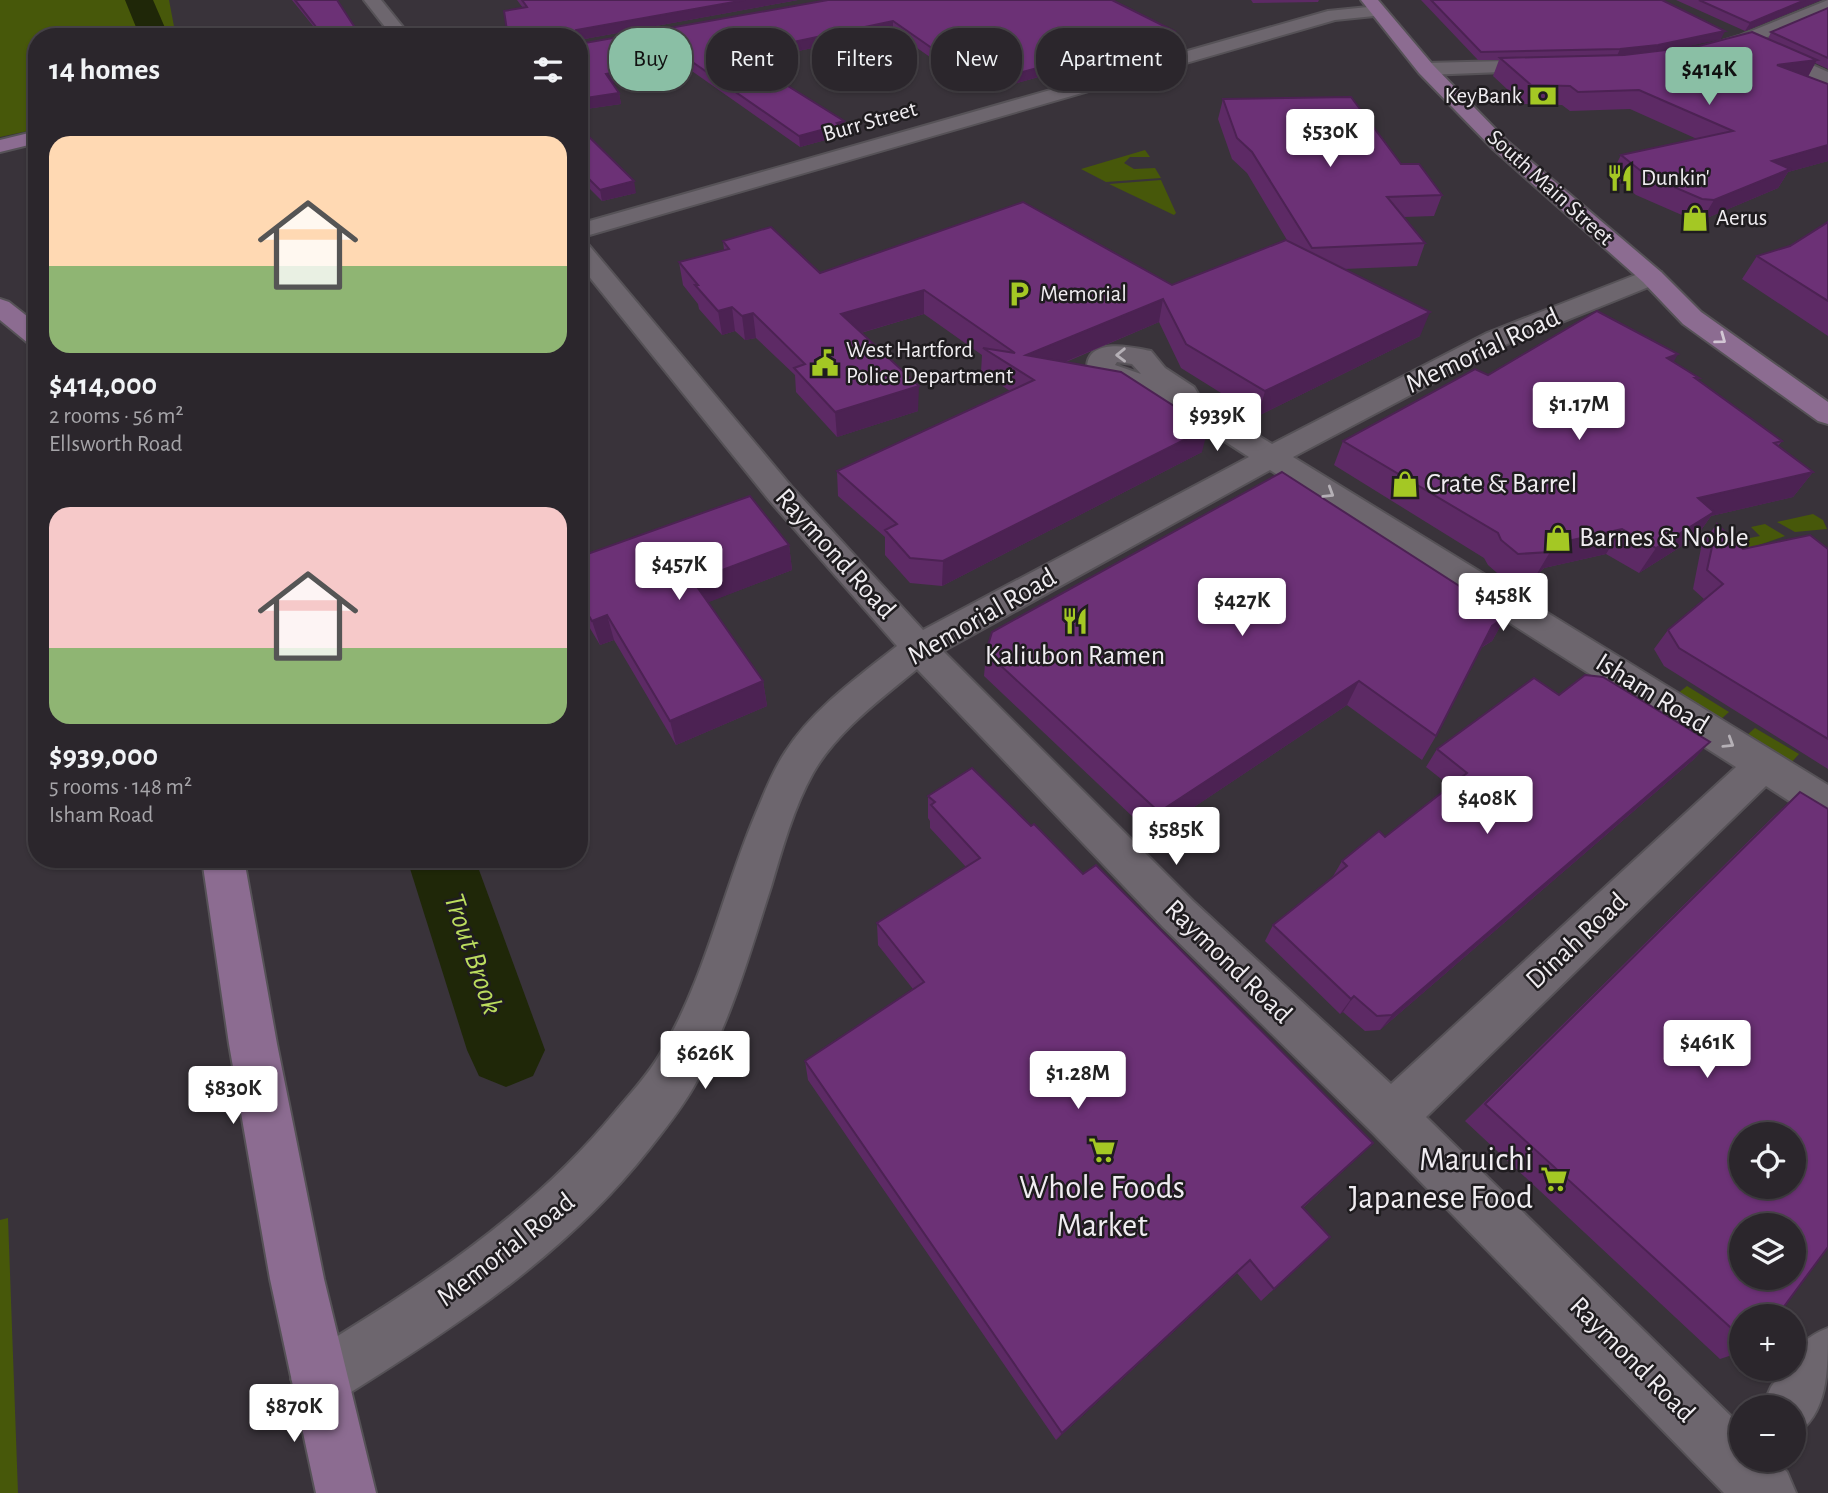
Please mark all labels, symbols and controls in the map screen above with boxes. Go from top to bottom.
chip: Buy [609,28,692,91]
chip: Rent [706,28,798,91]
chip: Filters [812,28,917,91]
chip: New [931,28,1022,91]
chip: Apartment [1036,28,1186,91]
pin: $414K [1660,48,1758,107]
icon: filters [529,51,567,89]
text: 14 homes [49,55,160,85]
text: $414K [1681,58,1737,81]
bank icon: KeyBank [1528,81,1558,111]
place label: KeyBank [1444,85,1522,108]
street label: Burr Street [820,97,920,146]
pin: $530K [1281,110,1379,169]
text: $530K [1302,120,1358,143]
street label: South Main Street [1483,126,1618,251]
restaurant icon: Dunkin' [1605,163,1635,193]
place label: Dunkin' [1641,167,1710,190]
icon: home [245,182,371,308]
shop icon: Aerus [1680,203,1710,233]
place label: Aerus [1716,207,1767,230]
parking icon: Memorial [1004,279,1034,309]
place label: Memorial [1040,283,1127,306]
street label: Memorial Road [1402,303,1564,399]
one-way arrow [1713,330,1726,343]
place label: West Hartford Police Department [846,339,1014,388]
one-way arrow [1115,347,1126,362]
public building icon: West Hartford Police Department [810,348,840,378]
text: $414,000 [49,370,157,400]
pin: $1.17M [1522,382,1636,442]
pin: $939K [1168,393,1266,453]
text: $1.17M [1549,393,1609,416]
text: $939K [1189,404,1245,427]
text: 2 rooms · 56 m² [49,405,183,428]
text: Ellsworth Road [49,433,182,456]
shop icon: Crate & Barrel [1390,469,1420,499]
place label: Crate & Barrel [1426,470,1577,498]
street label: Raymond Road [770,483,900,625]
one-way arrow [1321,485,1334,498]
shop icon: Barnes & Noble [1543,523,1573,553]
place label: Barnes & Noble [1579,524,1749,552]
pin: $457K [630,542,728,602]
icon: home [245,553,371,679]
text: $457K [651,553,707,576]
street label: Memorial Road [903,563,1061,671]
pin: $458K [1454,574,1552,633]
pin: $427K [1193,578,1291,638]
text: $458K [1475,584,1531,607]
text: $427K [1214,589,1270,612]
restaurant icon: Kaliubon Ramen [1060,606,1090,636]
place label: Kaliubon Ramen [985,642,1165,670]
street label: Isham Road [1591,648,1713,740]
one-way arrow [1722,735,1735,748]
text: $939,000 [49,741,158,771]
text: 5 rooms · 148 m² [49,776,192,799]
pin: $408K [1438,776,1536,836]
text: $408K [1458,787,1516,810]
text: Isham Road [49,804,154,827]
pin: $585K [1127,808,1225,867]
text: $585K [1149,818,1204,841]
street label: Dinah Road [1521,887,1633,995]
water label: Trout Brook [438,890,508,1019]
street label: Raymond Road [1159,895,1297,1029]
pin: $461K [1658,1020,1756,1080]
text: $461K [1680,1031,1734,1054]
pin: $626K [656,1032,754,1091]
text: $626K [677,1042,733,1065]
pin: $1.28M [1021,1052,1135,1111]
text: $1.28M [1046,1062,1110,1085]
pin: $830K [184,1066,282,1126]
text: $830K [204,1077,262,1100]
map controls [1729,1122,1806,1472]
button: locate [1729,1122,1806,1199]
supermarket icon: Whole Foods Market [1087,1135,1117,1165]
place label: Maruichi Japanese Food [1349,1144,1533,1215]
supermarket icon: Maruichi Japanese Food [1539,1164,1569,1194]
place label: Whole Foods Market [1019,1172,1185,1243]
street label: Memorial Road [432,1188,580,1312]
button: layers [1729,1213,1806,1290]
street label: Raymond Road [1564,1292,1700,1428]
button: + [1729,1304,1806,1381]
pin: $870K [245,1384,343,1444]
text: $870K [265,1395,323,1418]
button: − [1729,1395,1806,1472]

